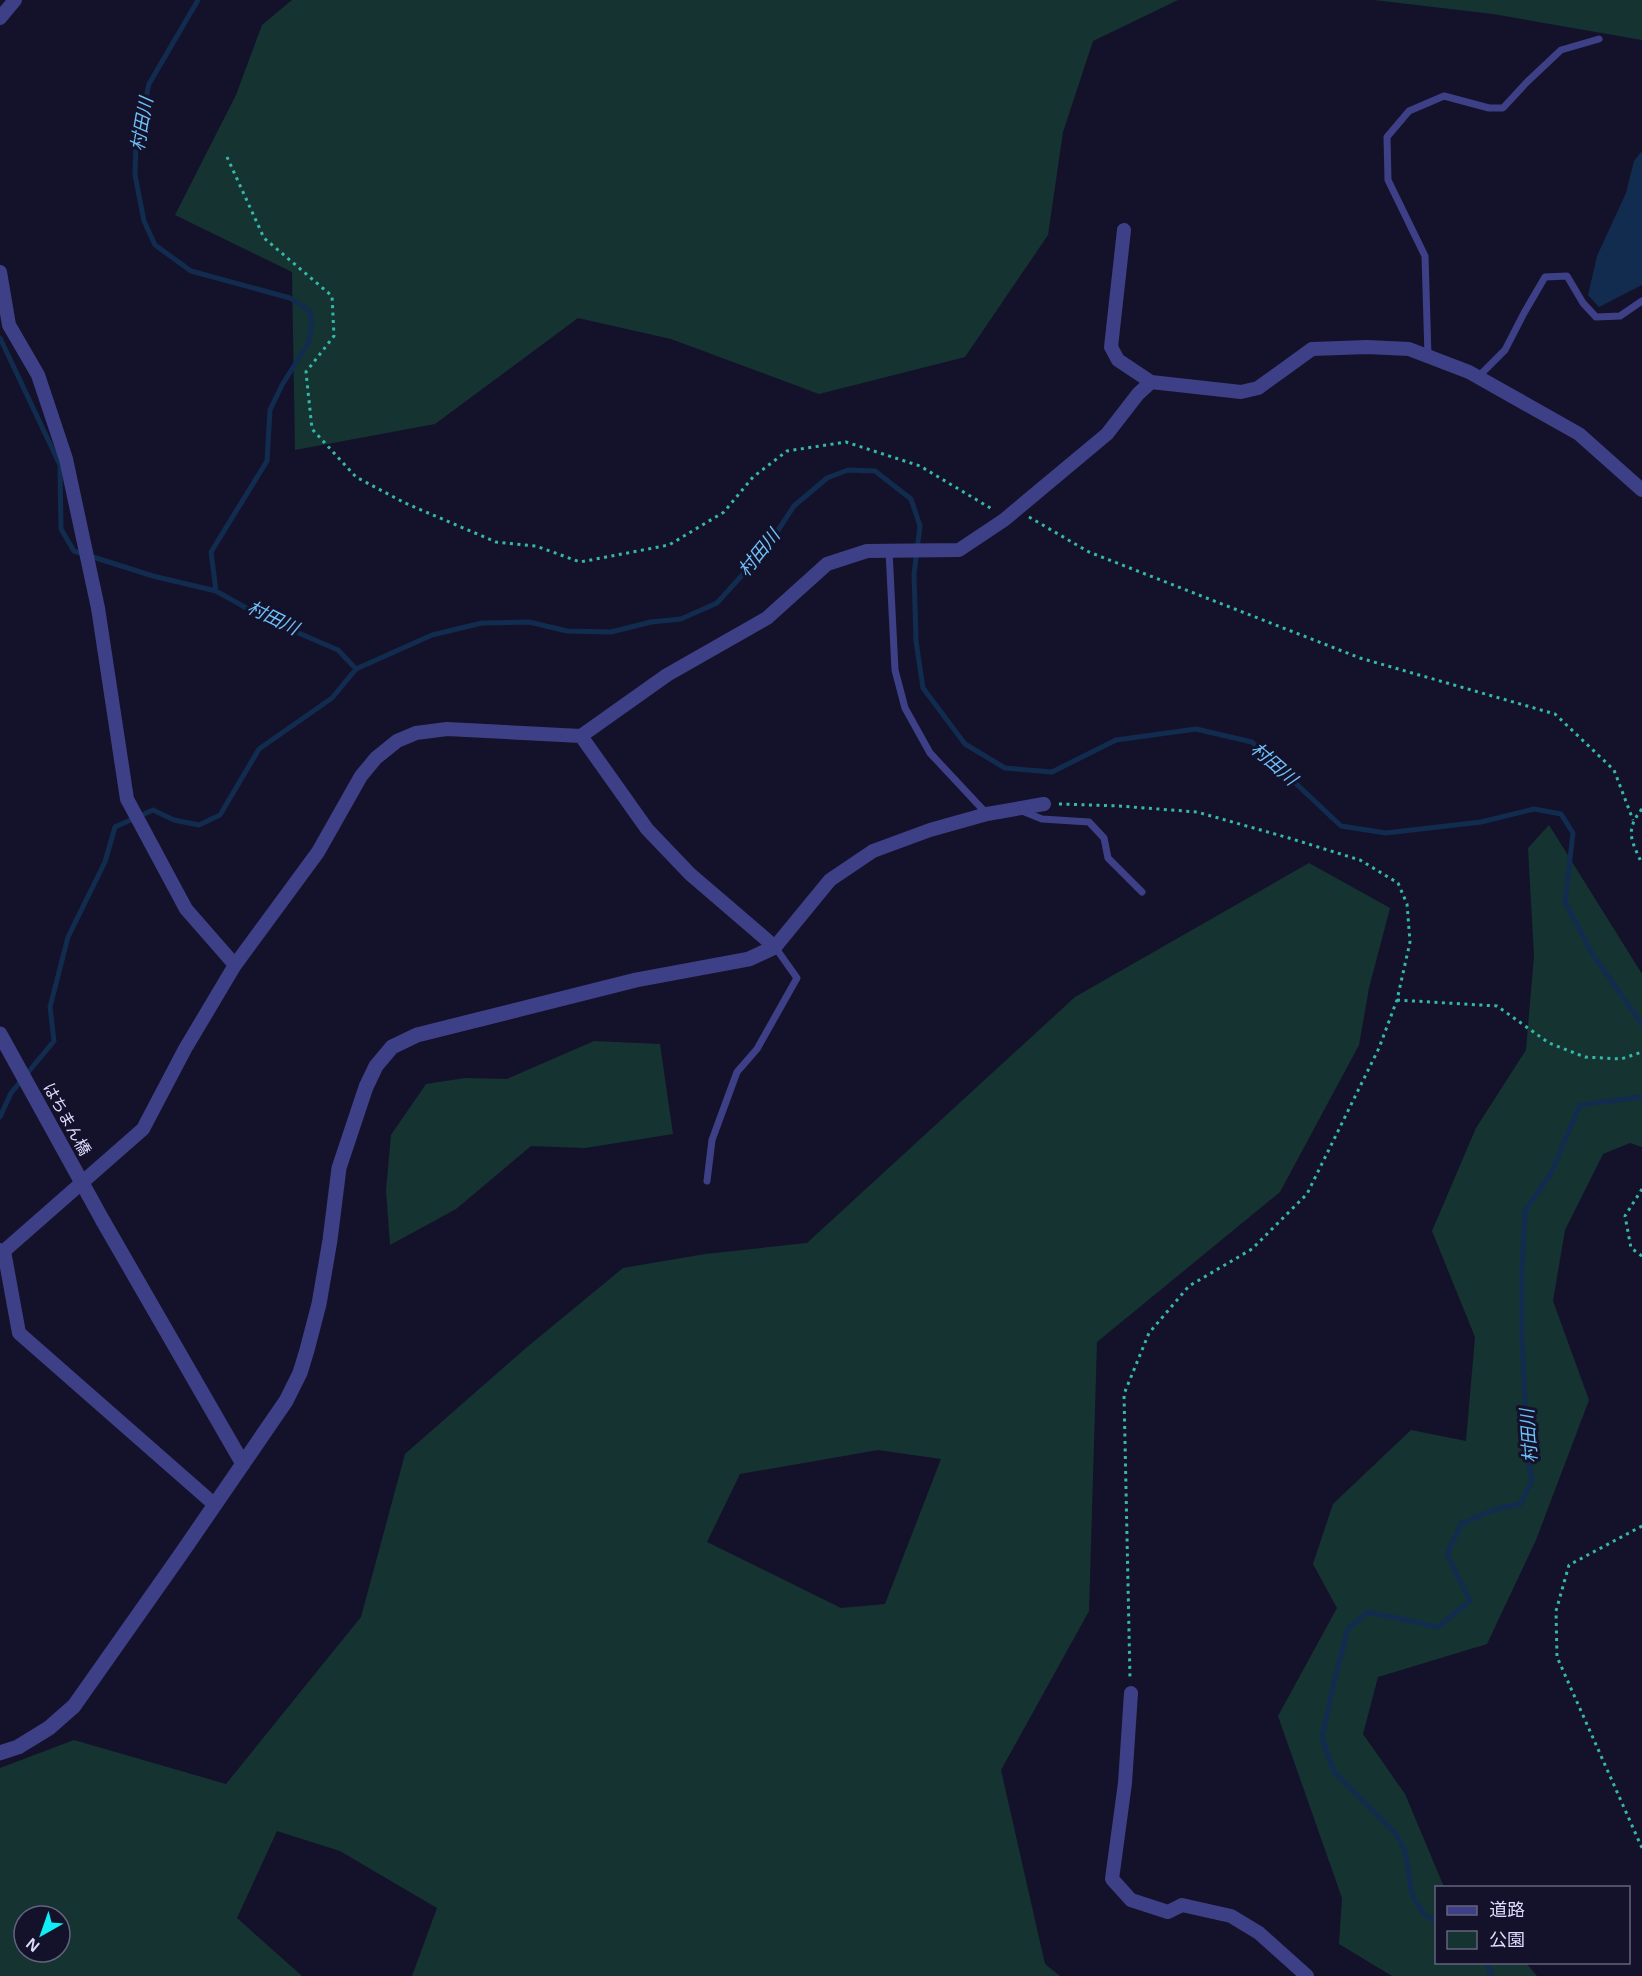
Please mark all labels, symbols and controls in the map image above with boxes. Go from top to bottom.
water label: 村田川 [127,94,157,152]
water label: 村田川 [734,524,785,580]
water label: 村田川 [244,597,303,640]
water label: 村田川 [1247,739,1302,791]
street label: はちまん橋 [40,1080,94,1158]
water label: 村田川 [1517,1406,1541,1464]
legend [1435,1886,1630,1964]
text: 道路 [1489,1900,1525,1920]
north arrow [12,1904,72,1964]
text: 公園 [1489,1930,1525,1950]
text: N [23,1935,43,1955]

